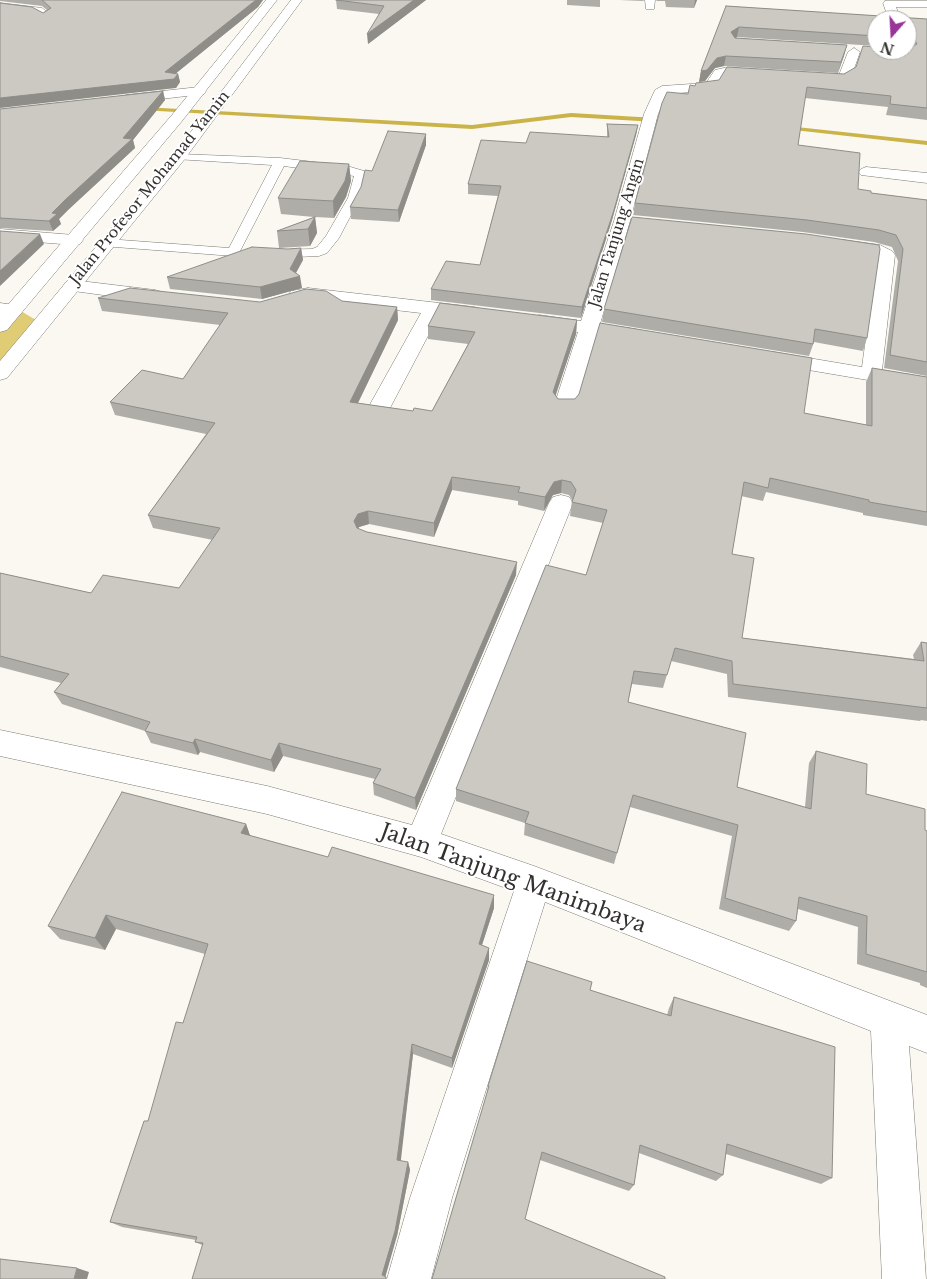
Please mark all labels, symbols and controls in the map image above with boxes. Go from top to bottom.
north arrow [867,10,917,60]
text: N [878,38,897,59]
street label: Jalan Profesor Mohamad Yamin [66,88,234,288]
street label: Jalan Tanjung Angin [586,156,648,310]
street label: Jalan Tanjung Manimbaya [377,819,649,939]

